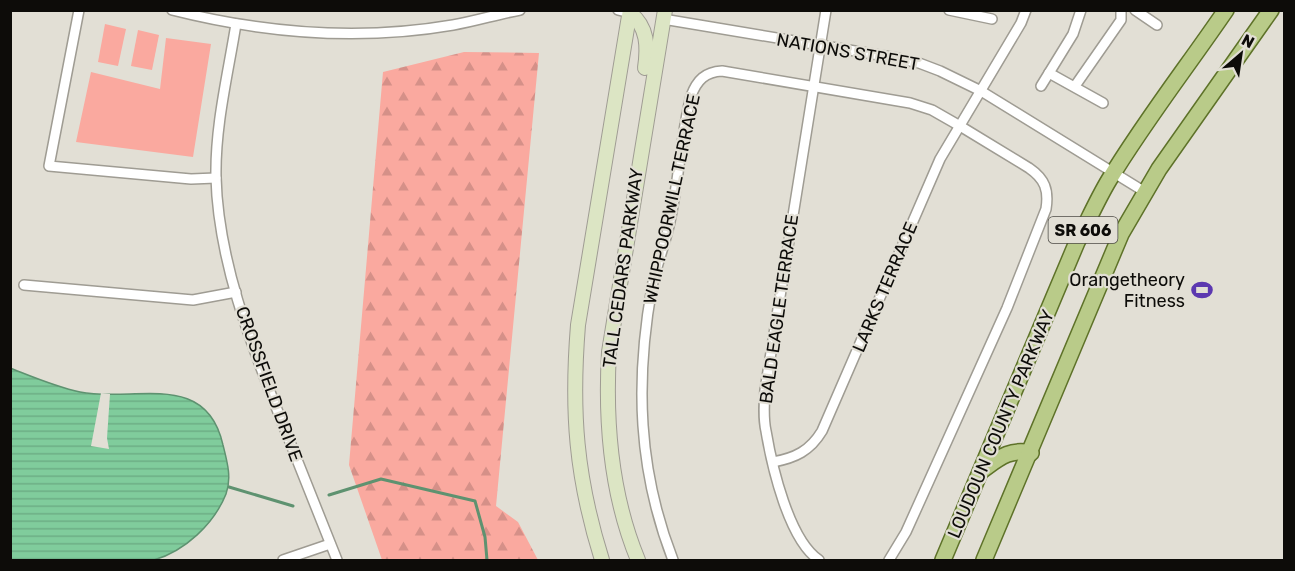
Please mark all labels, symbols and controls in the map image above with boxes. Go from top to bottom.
north arrow [1211,24,1271,84]
street label: NATIONS STREET [775,29,921,75]
text: N [1238,30,1258,52]
street label: WHIPPOORWILL TERRACE [639,92,705,306]
street label: TALL CEDARS PARKWAY [598,166,648,369]
street label: BALD EAGLE TERRACE [755,213,803,405]
road number: SR 606 [1048,217,1118,243]
street label: LARKS TERRACE [848,219,922,355]
place label: Orangetheory Fitness [1069,269,1185,312]
sports icon: Orangetheory Fitness [1190,278,1214,302]
street label: CROSSFIELD DRIVE [231,303,307,465]
street label: LOUDOUN COUNTY PARKWAY [943,306,1059,542]

